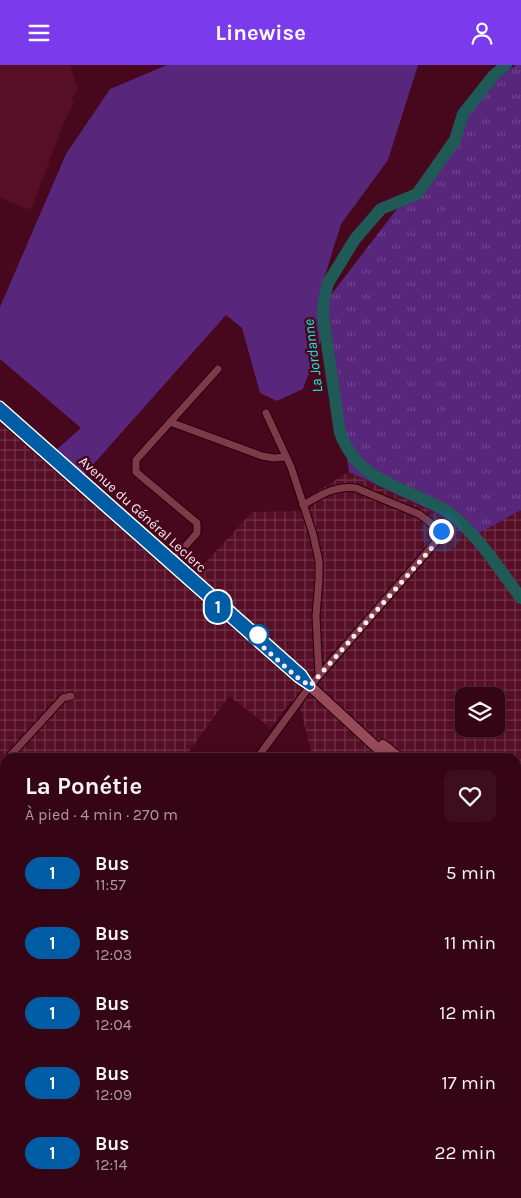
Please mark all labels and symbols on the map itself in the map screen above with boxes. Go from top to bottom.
water label: La Jordanne [300,318,326,394]
street label: Avenue du Général Leclerc [75,453,210,576]
your location [429,519,454,544]
line badge: 1 [202,591,234,623]
unlabelled marker [247,624,269,646]

